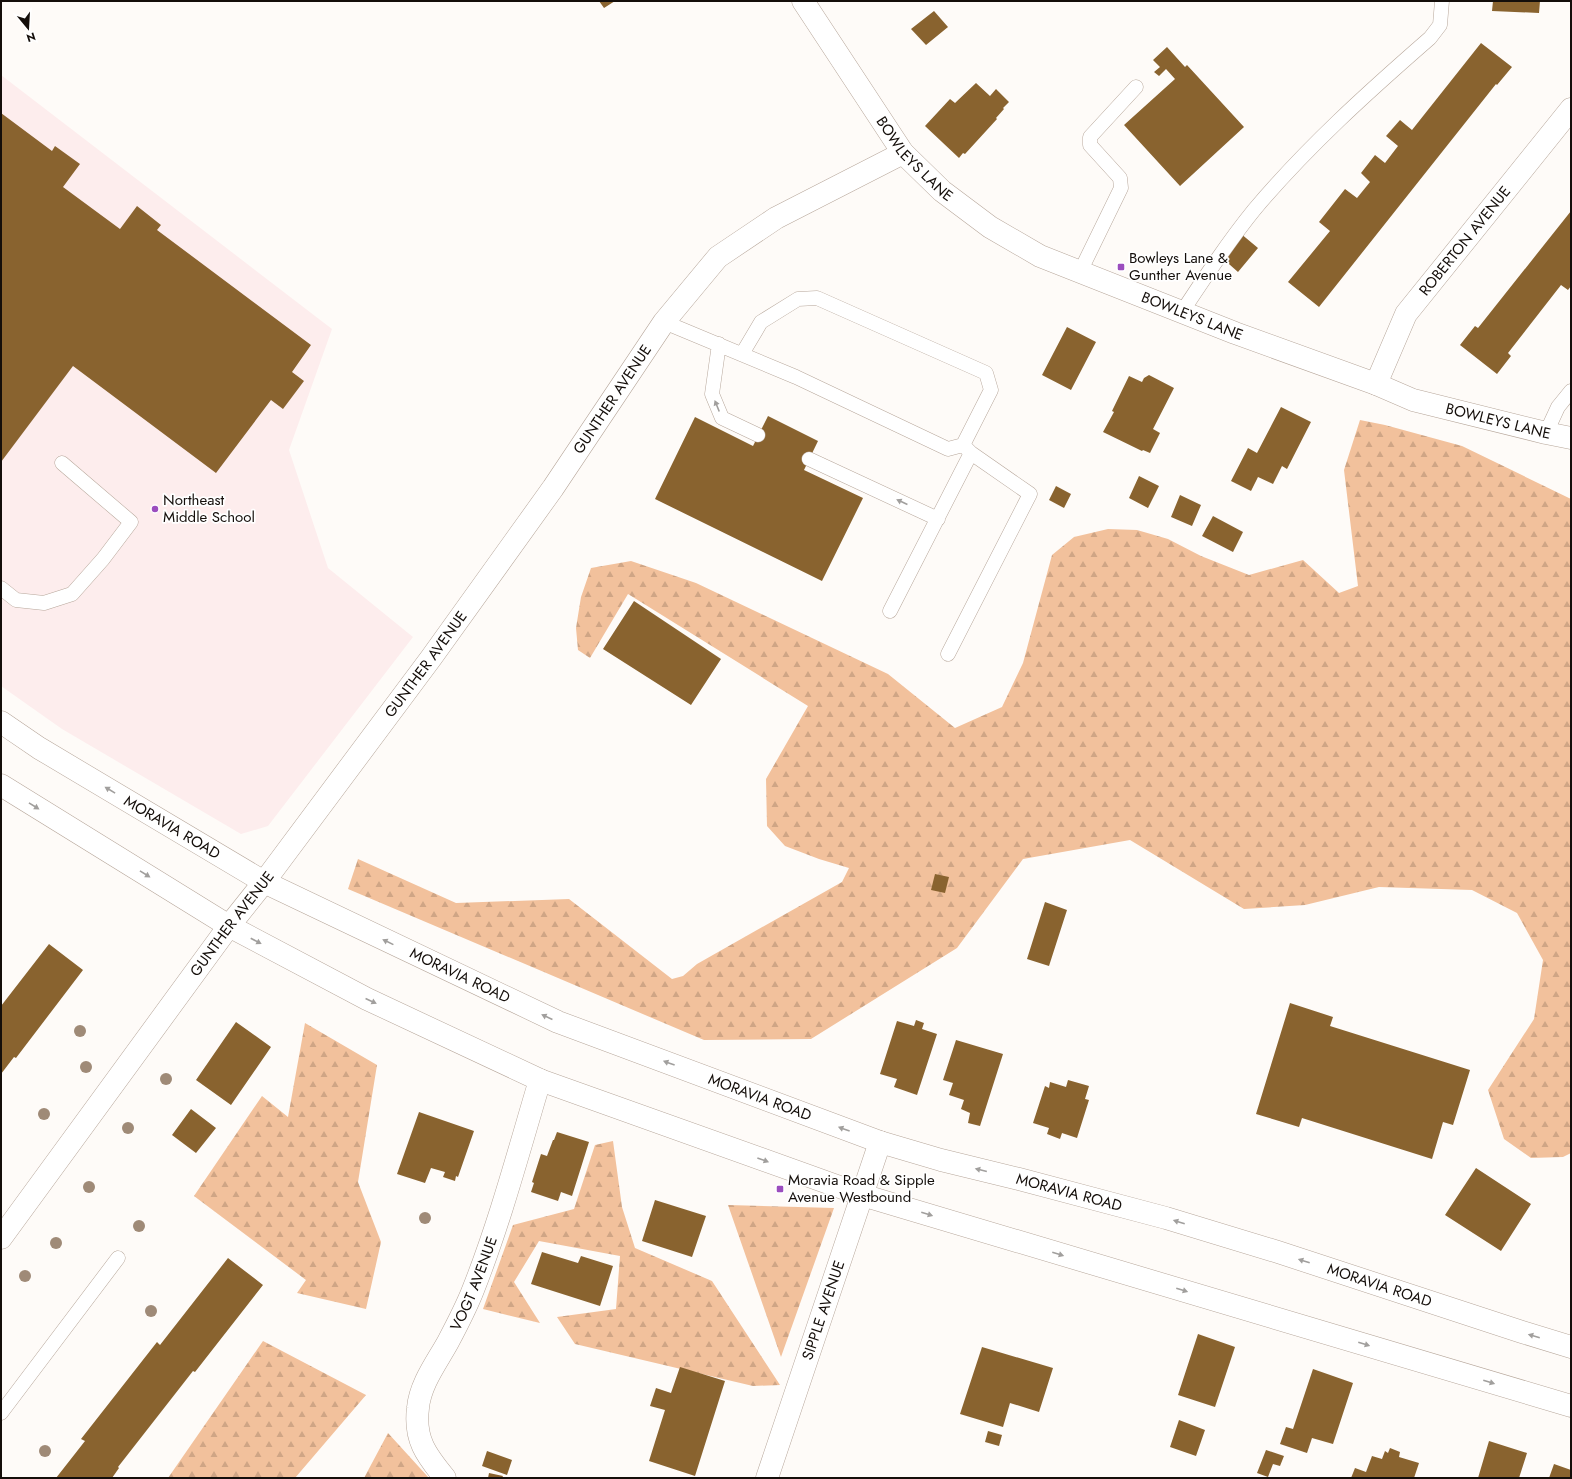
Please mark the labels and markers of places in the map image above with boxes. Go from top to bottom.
place label: Bowleys Lane & Gunther Avenue [1129,247,1232,286]
marker: Bowleys Lane & Gunther Avenue [1116,262,1126,272]
place label: Northeast Middle School [163,489,255,528]
marker: Northeast Middle School [150,504,160,514]
place label: Moravia Road & Sipple Avenue Westbound [788,1169,935,1208]
marker: Moravia Road & Sipple Avenue Westbound [775,1184,785,1194]

